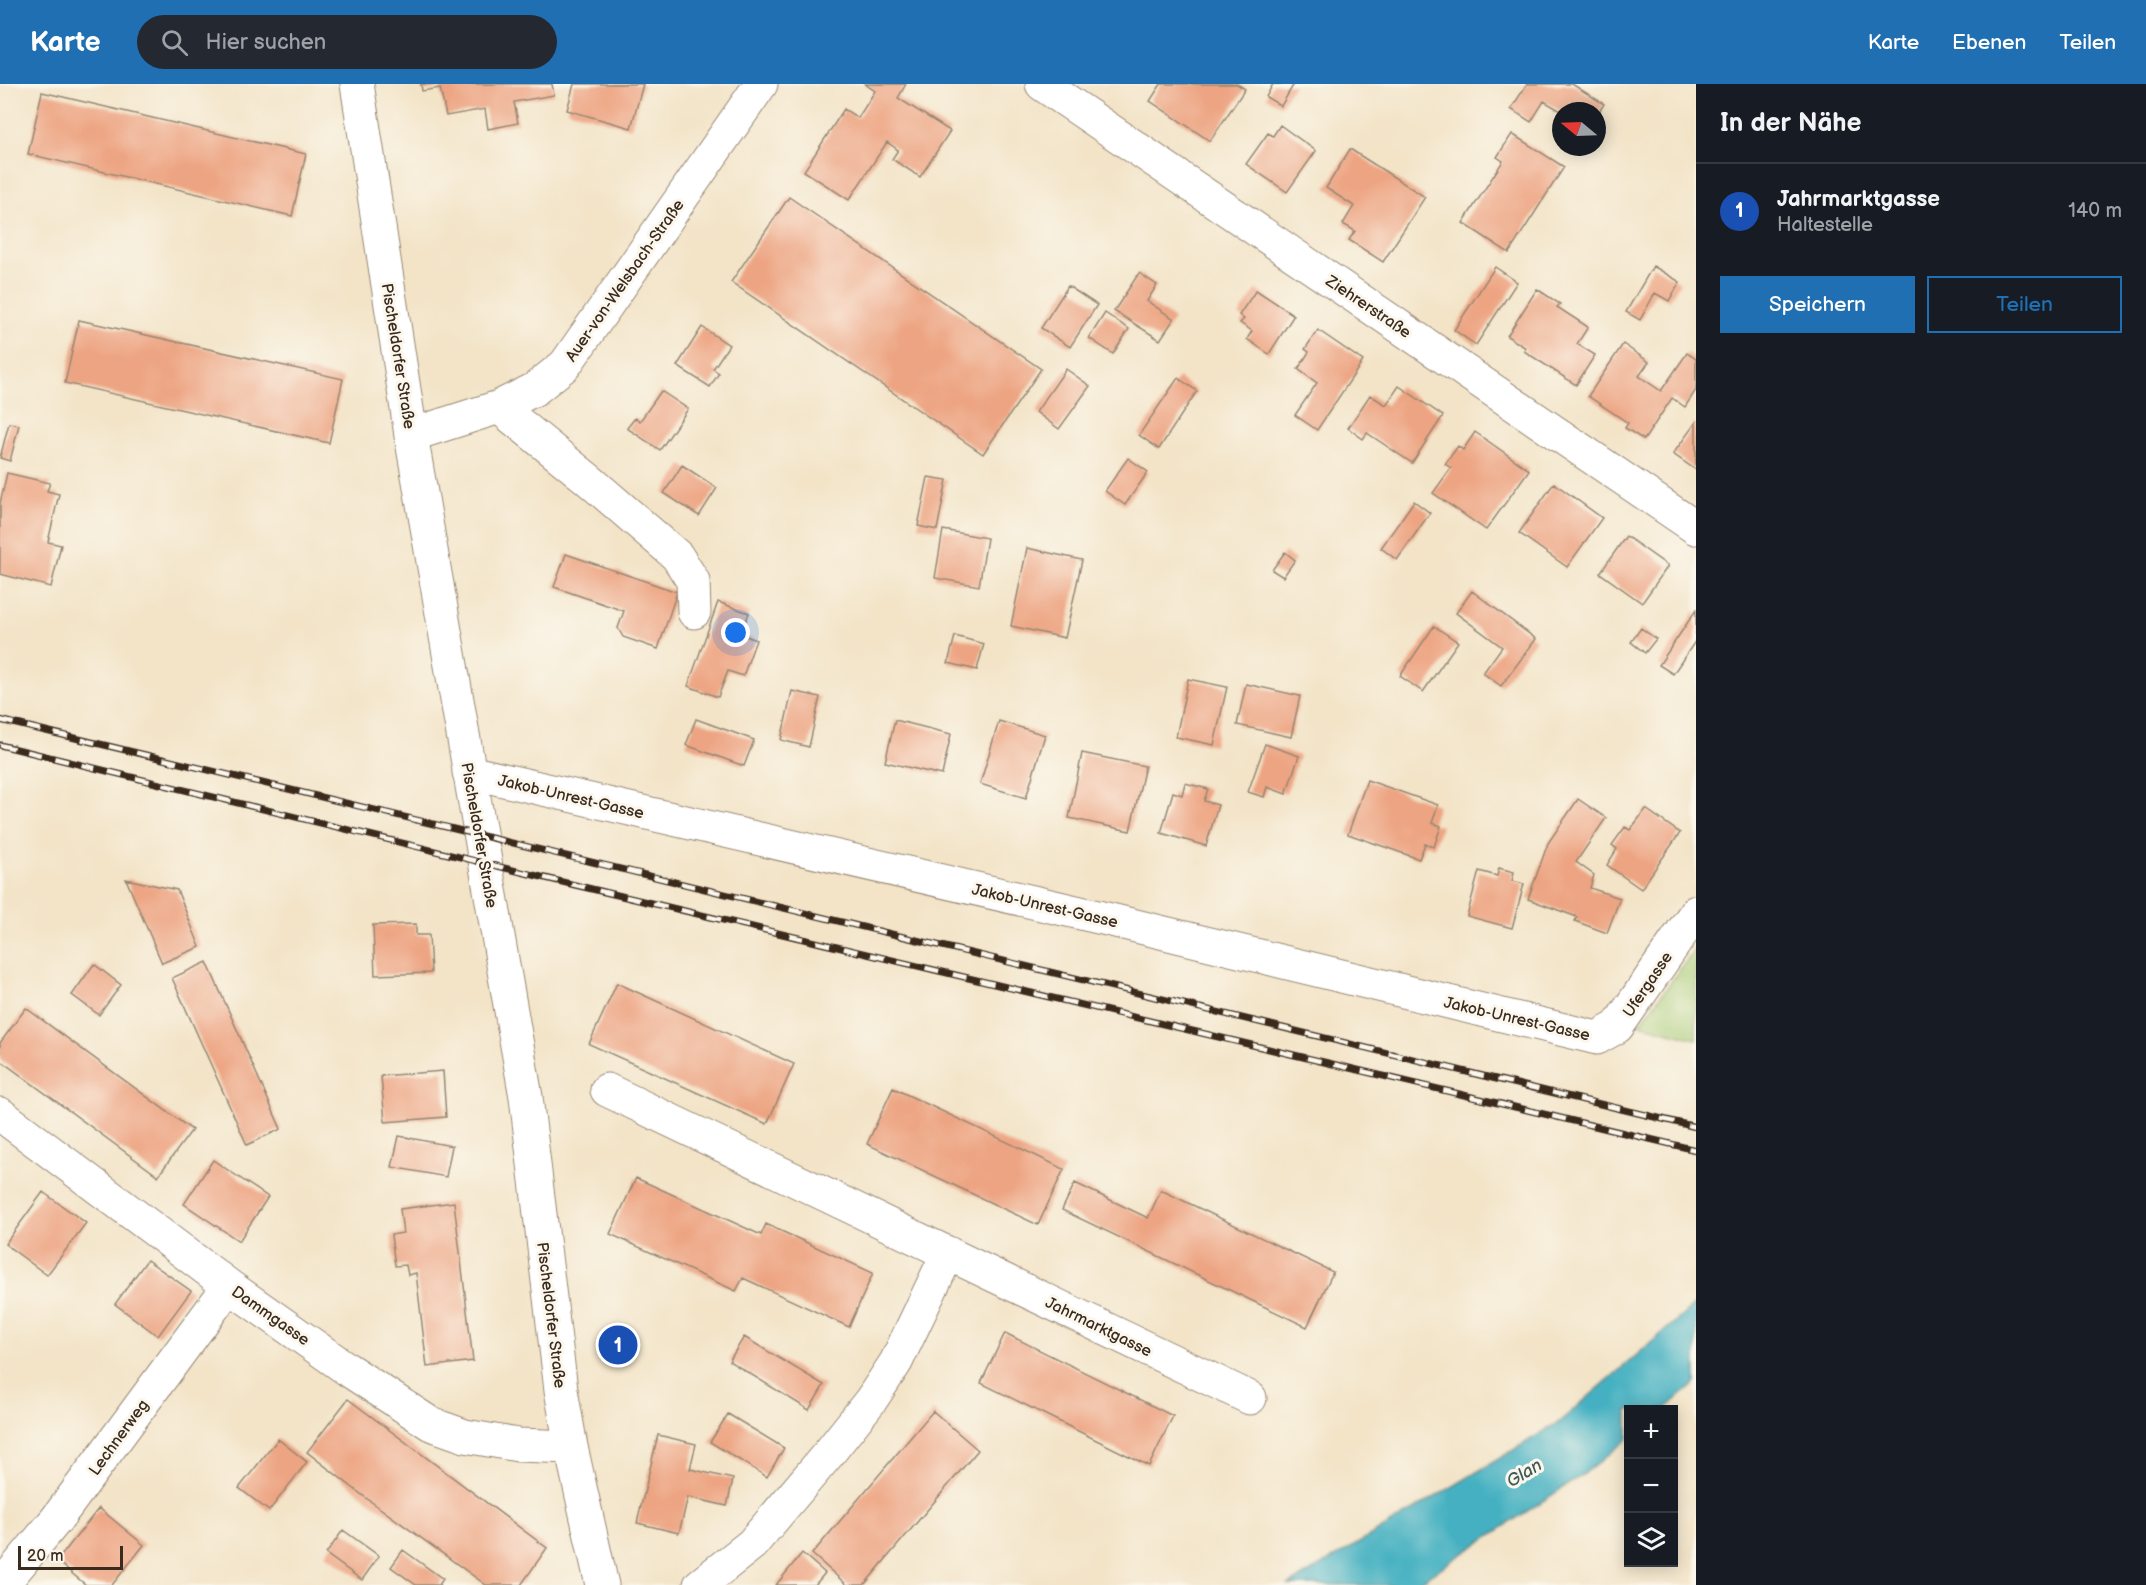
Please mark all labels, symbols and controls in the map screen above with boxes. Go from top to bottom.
search box [137,15,557,69]
text: Karte [30,26,101,59]
icon: search [158,26,191,59]
text: Hier suchen [206,29,326,56]
text: Karte [1868,30,1919,55]
text: Ebenen [1952,30,2026,55]
text: Teilen [2059,30,2116,55]
north arrow [1552,102,1606,156]
text: In der Nähe [1720,108,1862,139]
text: Jahrmarktgasse [1777,186,1940,213]
street label: Auer-von-Welsbach-Straße [562,196,689,366]
text: 1 [1735,199,1744,223]
text: 140 m [2068,199,2122,223]
text: Haltestelle [1777,213,1873,237]
street label: Ziehrerstraße [1321,271,1415,343]
button: Speichern [1720,276,1915,333]
button: Teilen [1927,276,2122,333]
street label: Pischeldorfer Straße [377,282,418,431]
your location [721,618,750,647]
street label: Pischeldorfer Straße [456,761,501,910]
street label: Jakob-Unrest-Gasse [496,771,646,824]
street label: Jakob-Unrest-Gasse [970,880,1120,933]
street label: Ufergasse [1619,948,1677,1021]
street label: Jakob-Unrest-Gasse [1442,993,1592,1046]
street label: Pischeldorfer Straße [532,1241,569,1390]
street label: Dammgasse [228,1282,313,1350]
street label: Jahrmarktgasse [1042,1293,1155,1362]
pin: 1 [598,1322,638,1368]
street label: Lechnerweg [85,1396,153,1480]
map controls [1624,1405,1678,1567]
button: + [1624,1405,1678,1459]
water label: Glan [1503,1455,1546,1492]
button: − [1624,1459,1678,1513]
button: layers [1624,1513,1678,1567]
scale bar [18,1543,123,1570]
text: 20 m [27,1547,63,1566]

